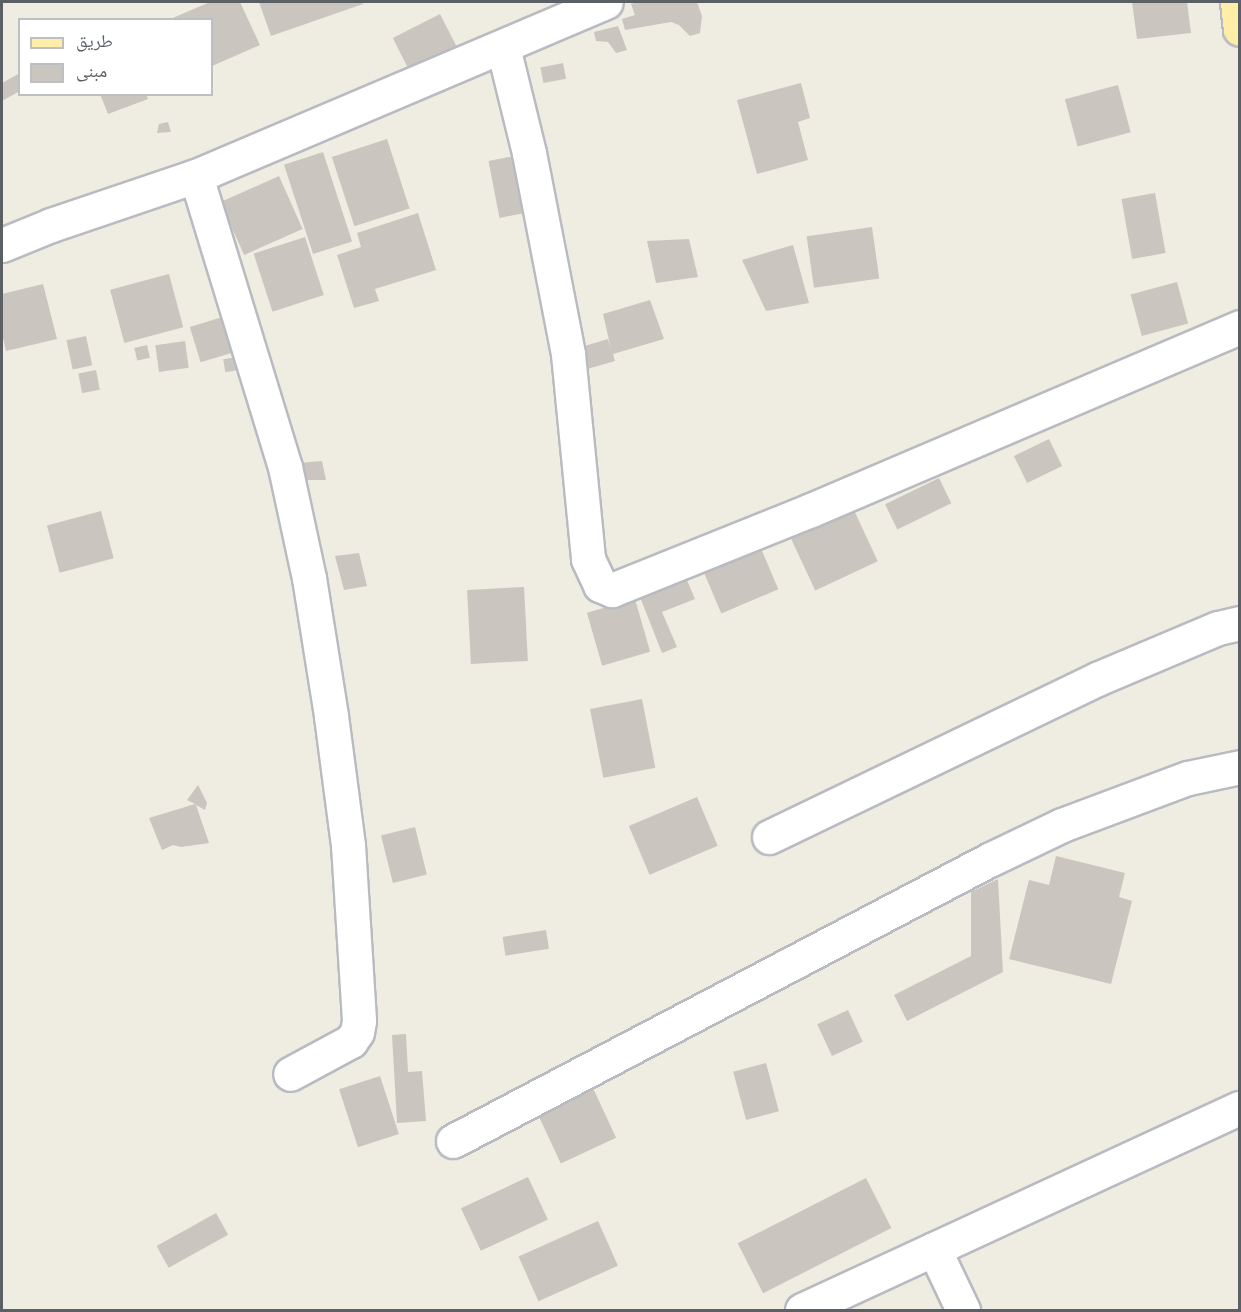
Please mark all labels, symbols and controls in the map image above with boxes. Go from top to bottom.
legend [18,18,213,96]
text: طريق [76,28,113,53]
text: مبنى [76,58,107,83]

